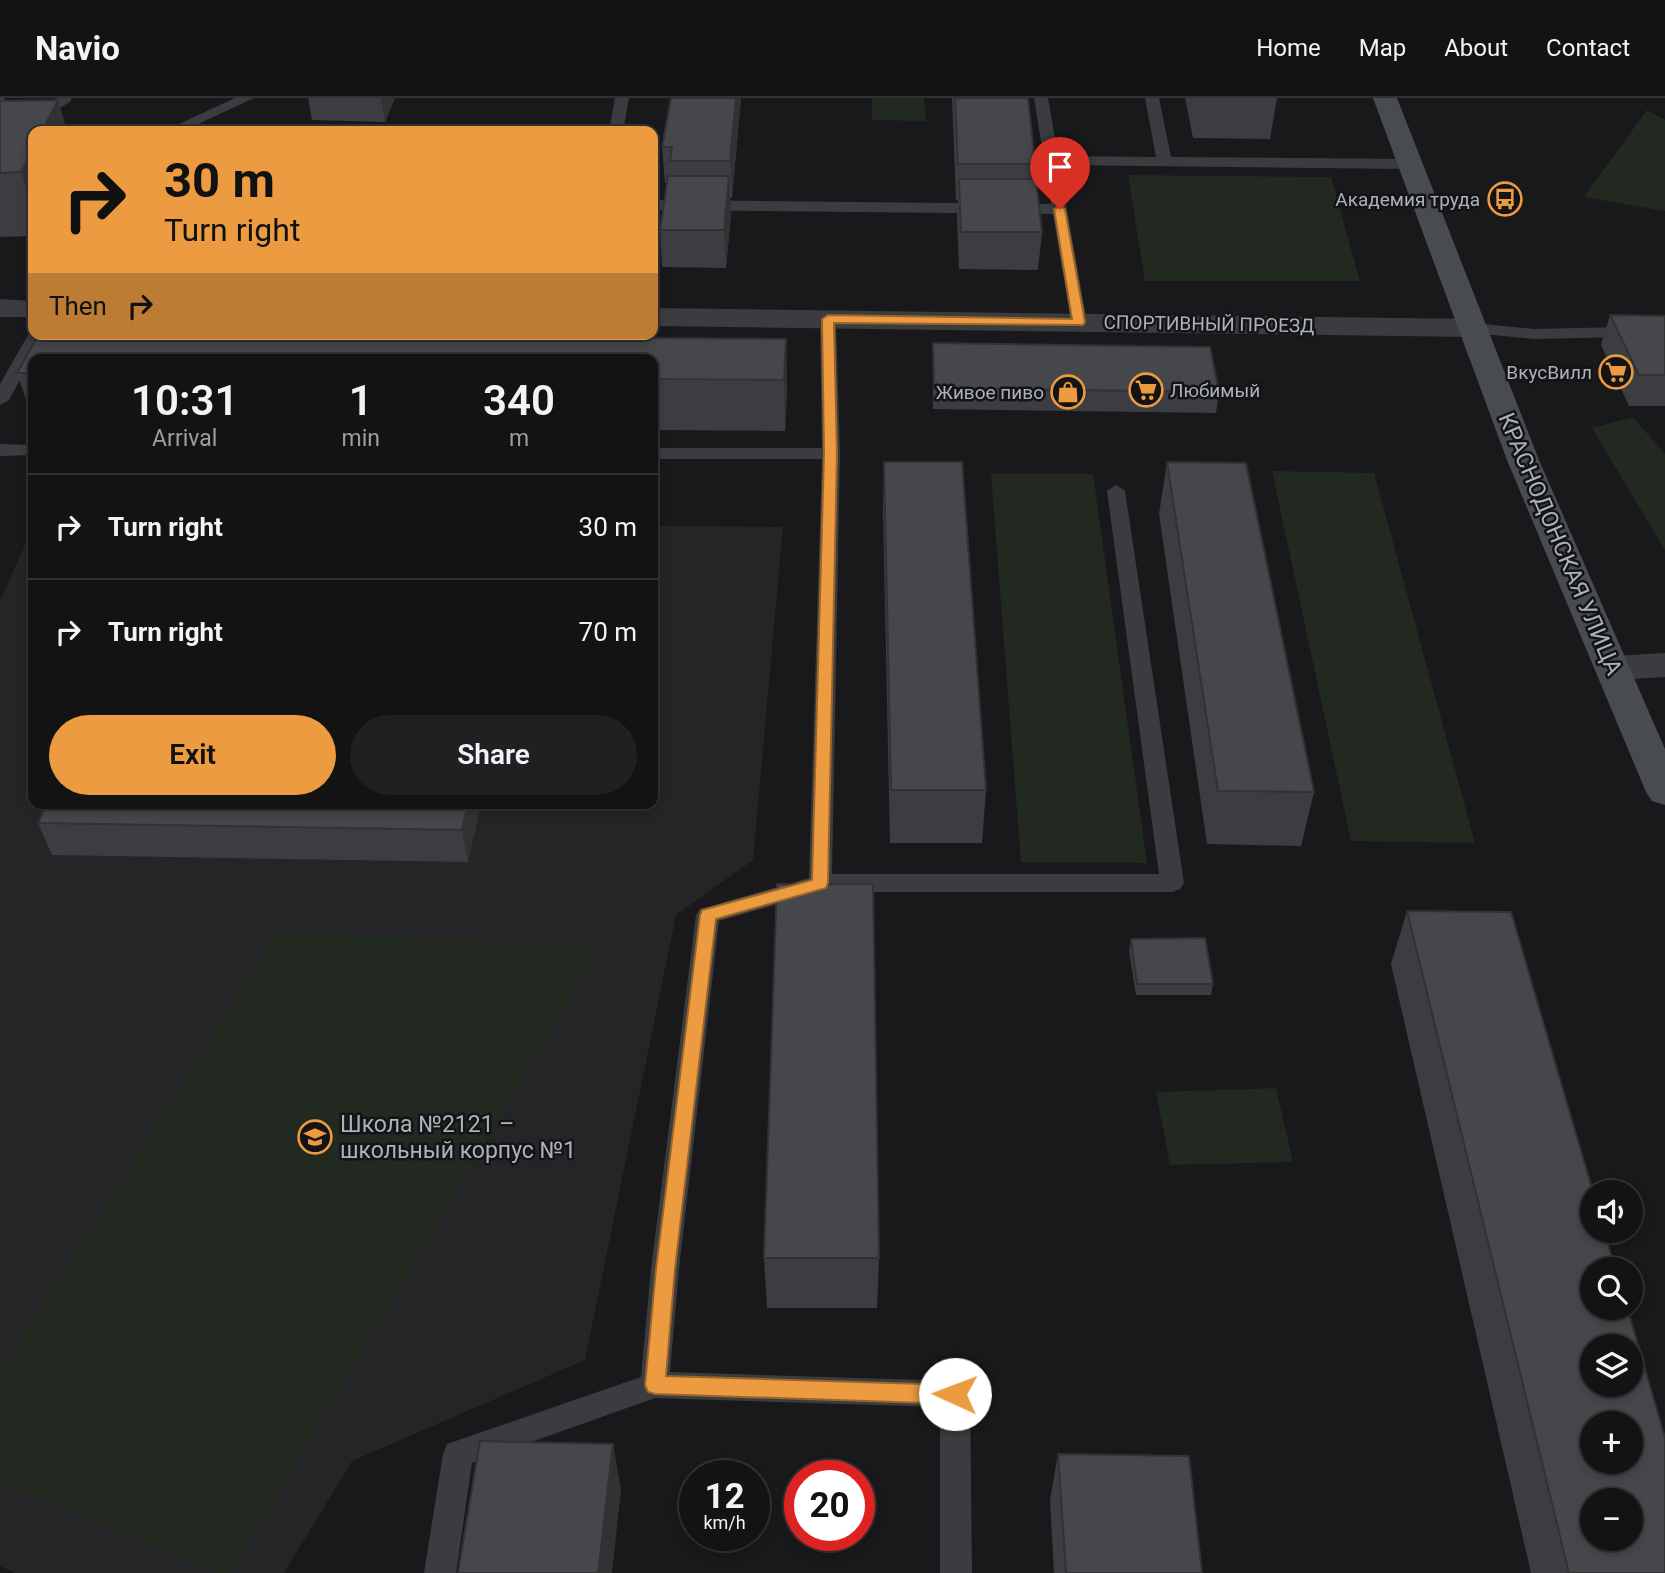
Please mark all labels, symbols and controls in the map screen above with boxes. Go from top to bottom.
text: Navio [35,29,120,68]
text: Home [1256,34,1321,62]
text: Map [1359,34,1406,62]
text: About [1444,34,1508,62]
text: Contact [1546,34,1630,62]
pin [1030,137,1090,209]
icon: arrive [1041,148,1079,186]
text: 30 m [164,152,275,209]
icon: right [49,154,140,245]
bus stop icon: Академия труда [1486,180,1524,218]
place label: Академия труда [1335,188,1480,211]
text: Turn right [164,211,300,249]
icon: right [121,287,159,325]
text: Then [49,291,107,321]
street label: СПОРТИВНЫЙ ПРОЕЗД [1103,311,1315,337]
supermarket icon: ВкусВилл [1597,353,1635,391]
place label: ВкусВилл [1506,361,1592,384]
supermarket icon: Любимый [1127,371,1165,409]
shop icon: Живое пиво [1049,373,1087,411]
text: 10:31 [131,376,238,425]
text: 1 [349,376,373,425]
text: 340 [483,376,555,425]
place label: Любимый [1170,379,1260,402]
place label: Живое пиво [936,381,1044,404]
street label: КРАСНОДОНСКАЯ УЛИЦА [1492,409,1628,679]
text: Arrival [152,425,217,452]
text: min [341,425,380,452]
text: m [509,425,529,452]
icon: right [49,508,87,546]
text: Turn right [108,512,223,542]
text: 30 m [579,512,637,542]
icon: right [49,613,87,651]
text: Turn right [108,617,223,647]
text: 70 m [579,617,637,647]
button: Exit [49,715,336,795]
button: Share [350,715,637,795]
place label: Школа №2121 – школьный корпус №1 [340,1111,576,1164]
school or university icon: Школа №2121 – школьный корпус №1 [296,1118,334,1156]
map controls [1580,1180,1643,1551]
button: sound [1580,1180,1643,1243]
button: search [1580,1257,1643,1320]
button: layers [1580,1334,1643,1397]
position arrow [918,1357,992,1431]
button: + [1580,1411,1643,1474]
speed limit sign: 20 [784,1460,875,1551]
text: 12 [704,1476,745,1517]
button: − [1580,1488,1643,1551]
text: km/h [703,1512,746,1533]

